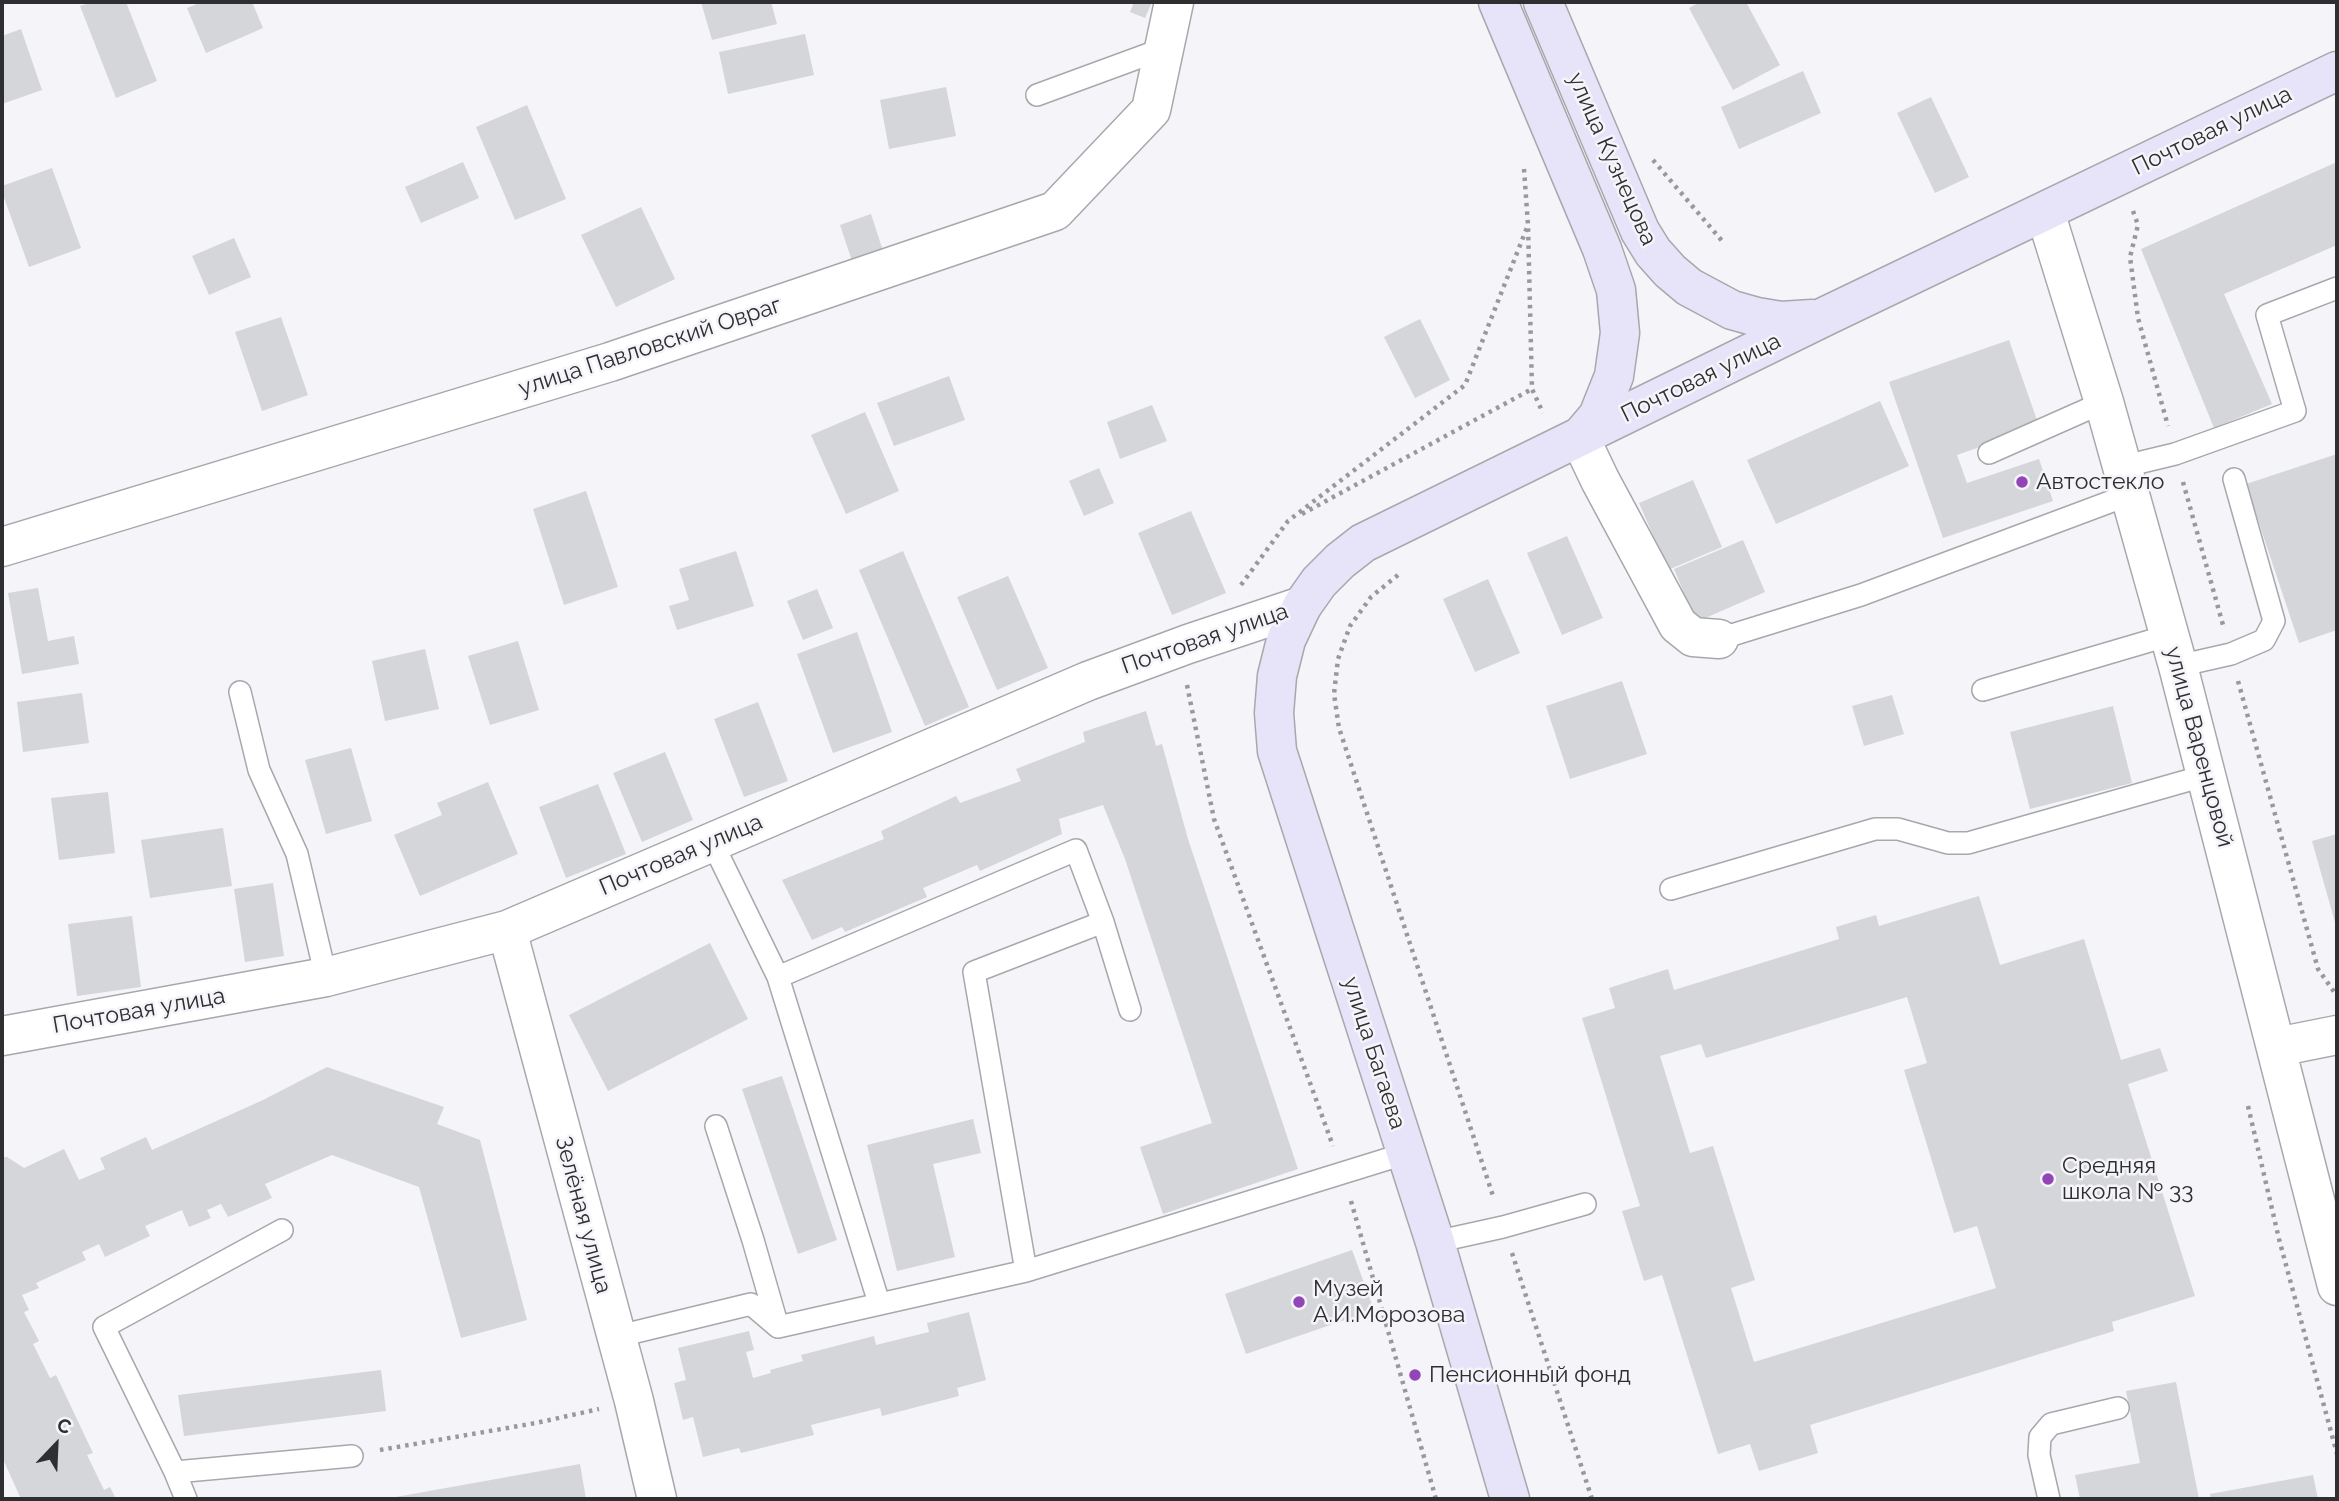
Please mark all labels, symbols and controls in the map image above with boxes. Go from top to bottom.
street label: улица Кузнецова [1561,68,1663,250]
street label: Почтовая улица [2128,80,2296,182]
street label: улица Павловский Овраг [515,291,785,403]
street label: Почтовая улица [1617,327,1785,429]
place label: Автостекло [2036,468,2164,496]
marker: Автостекло [2014,474,2030,490]
street label: Почтовая улица [1118,598,1292,680]
street label: улица Варенцовой [2159,644,2239,850]
street label: Почтовая улица [595,808,767,902]
street label: улица Багаева [1336,973,1412,1133]
street label: Почтовая улица [51,982,227,1040]
street label: Зелёная улица [549,1133,617,1297]
place label: Средняя школа № 33 [2062,1152,2194,1206]
marker: Средняя школа № 33 [2040,1171,2056,1187]
place label: Музей А.И.Морозова [1313,1275,1465,1329]
marker: Музей А.И.Морозова [1291,1294,1307,1310]
place label: Пенсионный фонд [1429,1361,1631,1389]
marker: Пенсионный фонд [1407,1367,1423,1383]
north arrow [21,1410,91,1480]
text: С [54,1413,75,1438]

